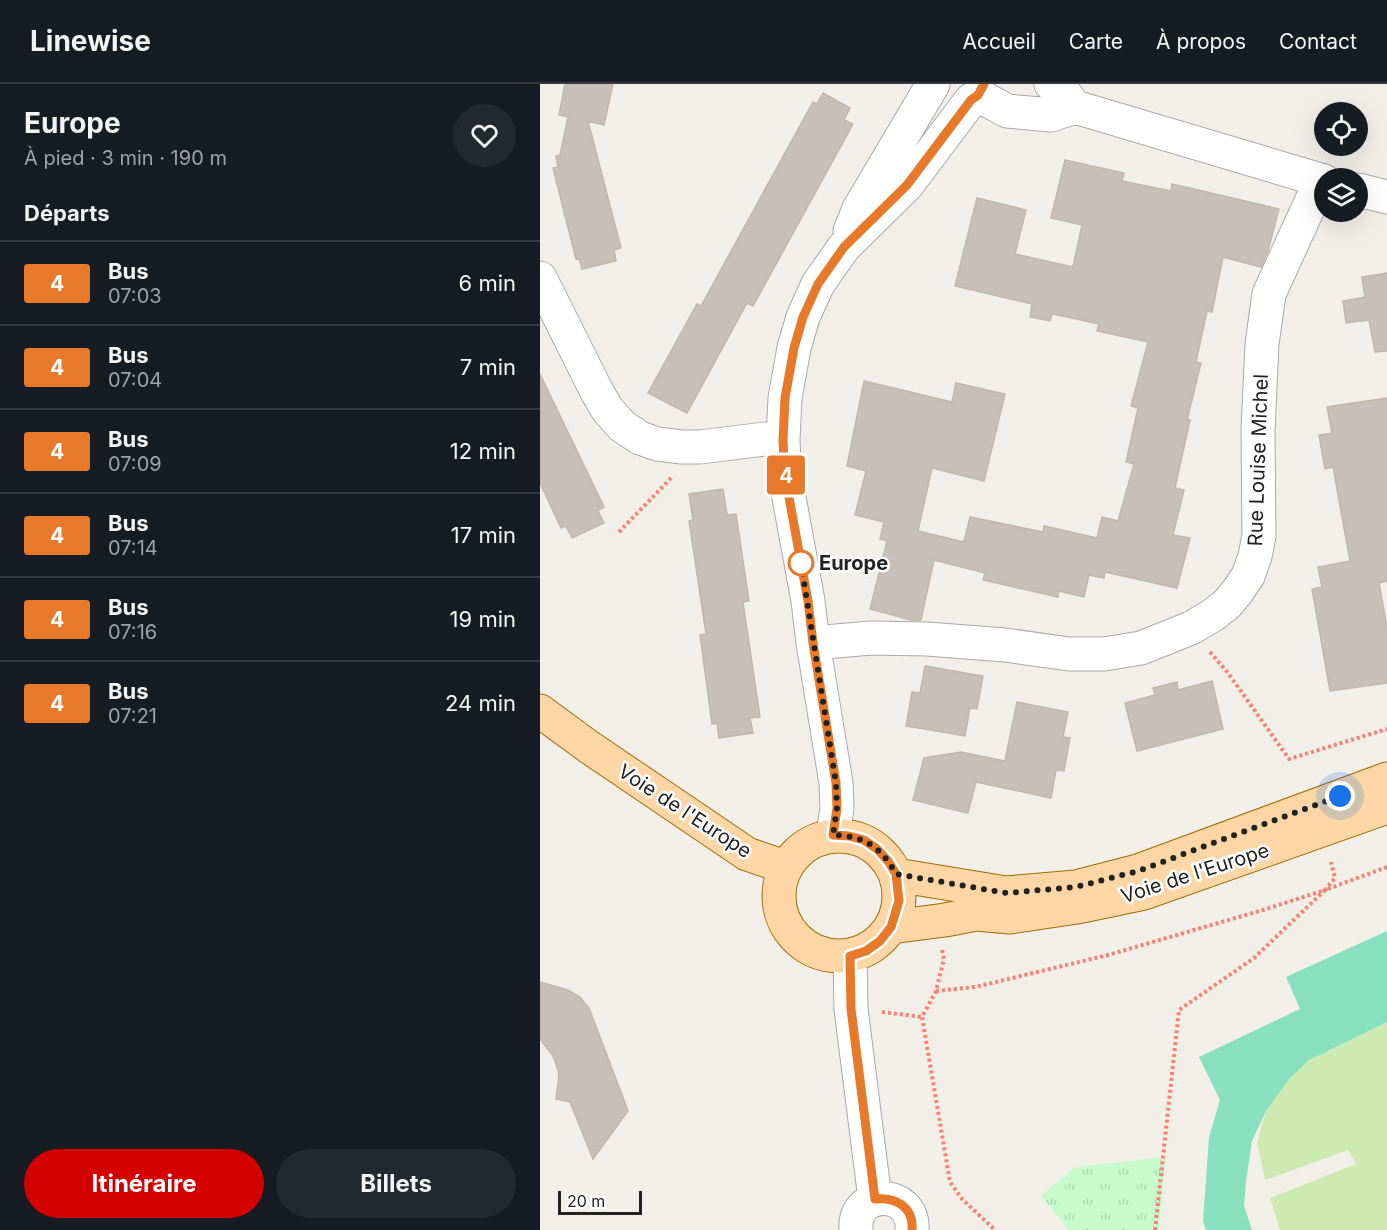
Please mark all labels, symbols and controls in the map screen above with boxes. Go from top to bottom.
text: Linewise [30,24,151,58]
text: Accueil [962,29,1036,54]
text: Carte [1069,29,1123,54]
text: À propos [1156,29,1246,54]
text: Contact [1279,29,1357,54]
map controls [1314,102,1368,222]
button: locate [1314,102,1368,156]
button: heart [453,104,516,167]
text: Europe [24,106,121,140]
text: À pied · 3 min · 190 m [24,146,227,170]
button: layers [1314,168,1368,222]
text: Départs [24,200,109,226]
text: Bus [108,258,149,284]
text: 6 min [459,270,516,296]
text: 4 [50,271,64,296]
text: 07:03 [108,284,162,308]
text: Bus [108,342,149,368]
text: 7 min [460,354,516,380]
text: 4 [50,355,64,380]
text: 07:04 [108,368,162,392]
street label: Rue Louise Michel [1243,373,1273,547]
text: Bus [108,426,149,452]
text: 12 min [450,438,516,464]
text: 4 [50,439,64,464]
text: 07:09 [108,452,162,476]
line badge: 4 [766,456,806,494]
text: 4 [779,463,793,488]
text: Bus [108,510,149,536]
text: 17 min [451,522,516,548]
text: 4 [50,523,64,548]
text: 07:14 [108,536,158,560]
marker: Europe [788,550,814,576]
place label: Europe [819,551,888,575]
text: Bus [108,594,149,620]
text: 19 min [450,606,516,632]
text: 4 [50,607,64,632]
text: 07:16 [108,620,157,644]
text: Bus [108,678,149,704]
text: 24 min [445,690,516,716]
text: 4 [50,691,64,716]
text: 07:21 [108,704,157,728]
street label: Voie de l'Europe [614,759,756,863]
your location [1325,781,1355,811]
street label: Voie de l'Europe [1118,838,1272,908]
button: Itinéraire [24,1149,264,1218]
button: Billets [276,1149,516,1218]
scale bar [558,1188,642,1216]
text: 20 m [567,1191,605,1211]

